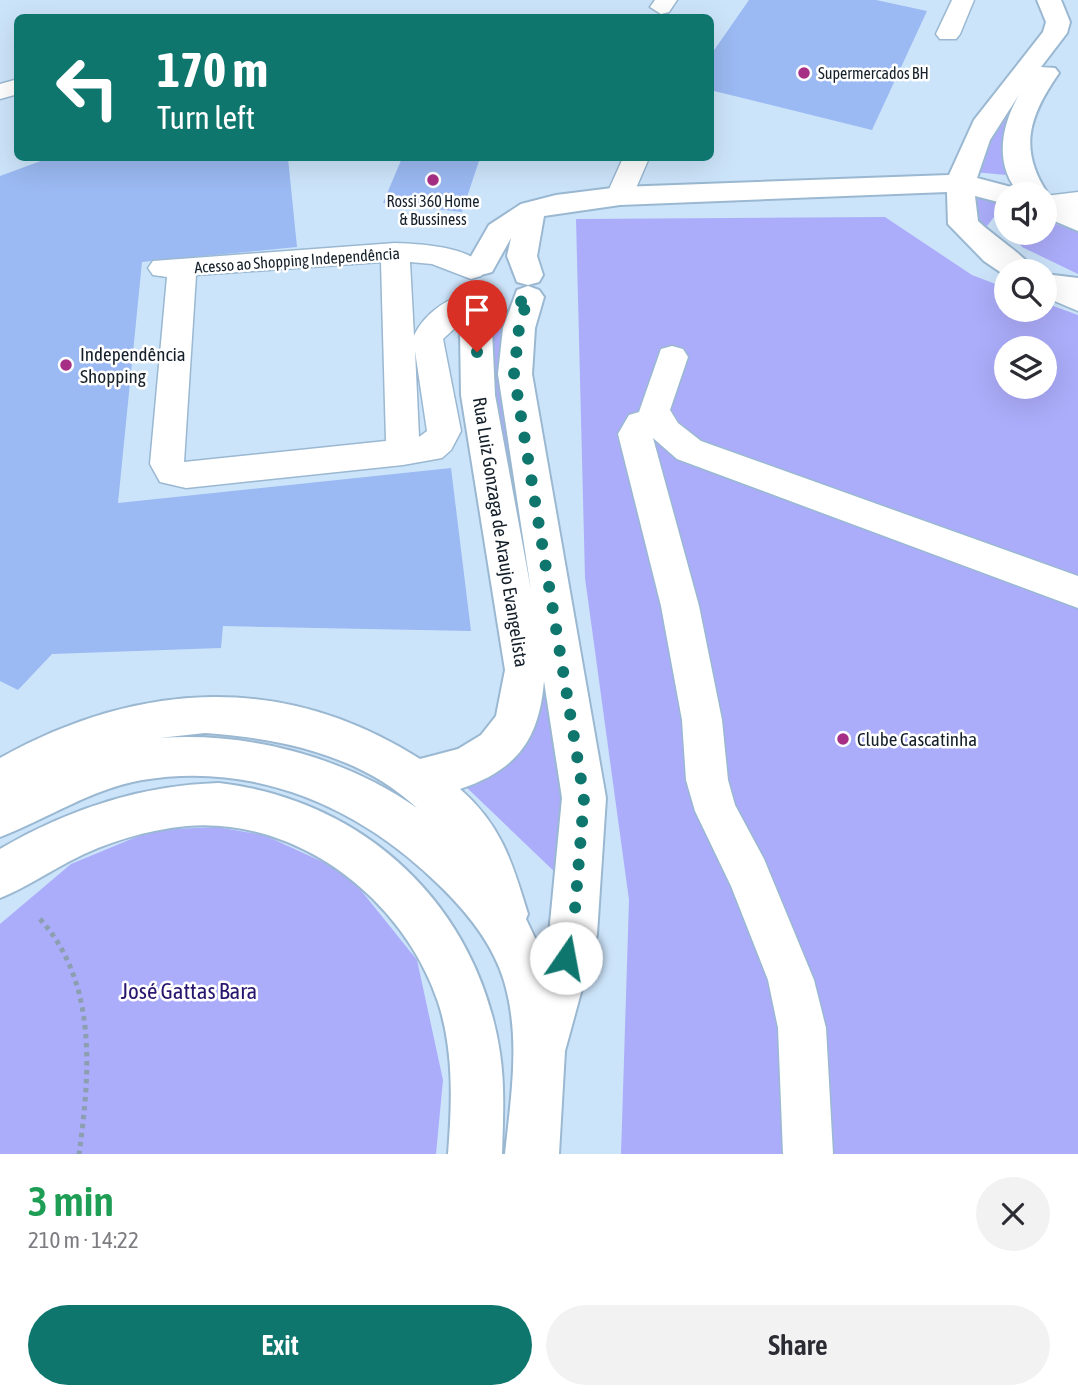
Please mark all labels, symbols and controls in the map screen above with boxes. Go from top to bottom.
text: 170 m [157,41,268,97]
icon: left [42,42,133,133]
place label: Supermercados BH [818,64,929,83]
marker: Supermercados BH [796,65,812,81]
text: Turn left [157,99,255,136]
marker: Rossi 360 Home & Bussiness [425,172,441,188]
map controls [994,182,1057,399]
button: sound [994,182,1057,245]
place label: Rossi 360 Home & Bussiness [386,192,480,228]
street label: Acesso ao Shopping Independência [194,244,400,277]
button: search [994,259,1057,322]
pin [447,280,507,352]
icon: arrive [458,291,496,329]
button: layers [994,336,1057,399]
place label: Independência Shopping [80,343,186,387]
marker: Independência Shopping [58,357,74,373]
street label: Rua Luiz Gonzaga de Araujo Evangelista [469,396,533,668]
place label: Clube Cascatinha [857,728,977,750]
marker: Clube Cascatinha [835,731,851,747]
position arrow [529,921,603,995]
park label: José Gattas Bara [121,978,257,1004]
text: 3 min [28,1177,114,1225]
button: close [976,1177,1050,1251]
text: 210 m · 14:22 [28,1227,139,1253]
button: Exit [28,1305,532,1385]
button: Share [546,1305,1050,1385]

